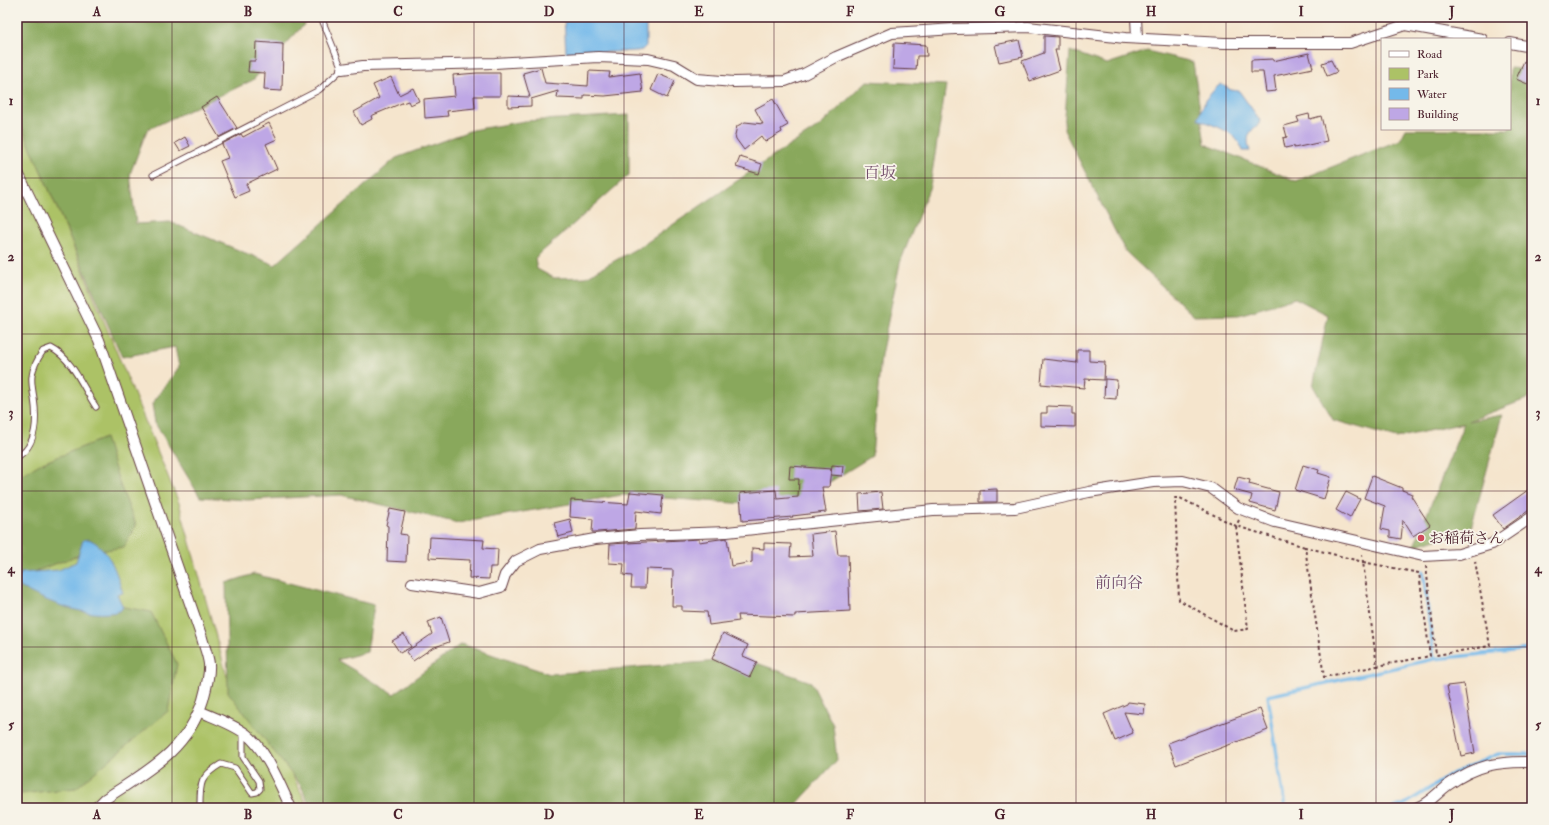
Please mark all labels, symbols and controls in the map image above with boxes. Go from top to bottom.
text: A [92,4,102,20]
text: B [244,4,252,20]
text: C [393,4,403,20]
text: D [544,4,555,20]
text: E [694,4,704,20]
text: F [846,4,855,20]
text: G [995,4,1006,20]
text: H [1146,4,1157,20]
text: I [1298,4,1304,20]
text: J [1448,4,1455,21]
legend [1381,38,1511,130]
text: Road [1417,47,1442,62]
text: Park [1417,67,1439,82]
text: Water [1416,87,1447,102]
text: 1 [9,93,14,109]
text: 1 [1536,93,1541,109]
text: Building [1417,107,1460,122]
district label: 百坂 [864,163,896,183]
text: 2 [8,249,15,265]
text: 2 [1535,249,1542,265]
text: 3 [9,405,14,421]
text: 3 [1536,405,1541,421]
place label: お稲荷さん [1429,529,1504,548]
marker: お稲荷さん [1416,533,1426,543]
text: 4 [6,561,15,577]
text: 4 [1533,561,1542,577]
district label: 前向谷 [1095,573,1143,593]
text: 5 [8,717,14,733]
text: 5 [1535,717,1541,733]
text: A [92,807,102,823]
text: B [244,807,252,823]
text: C [393,807,403,823]
text: D [544,807,555,823]
text: E [694,807,704,823]
text: F [846,807,855,823]
text: G [995,807,1006,823]
text: H [1146,807,1157,823]
text: I [1298,807,1304,823]
text: J [1448,807,1455,824]

